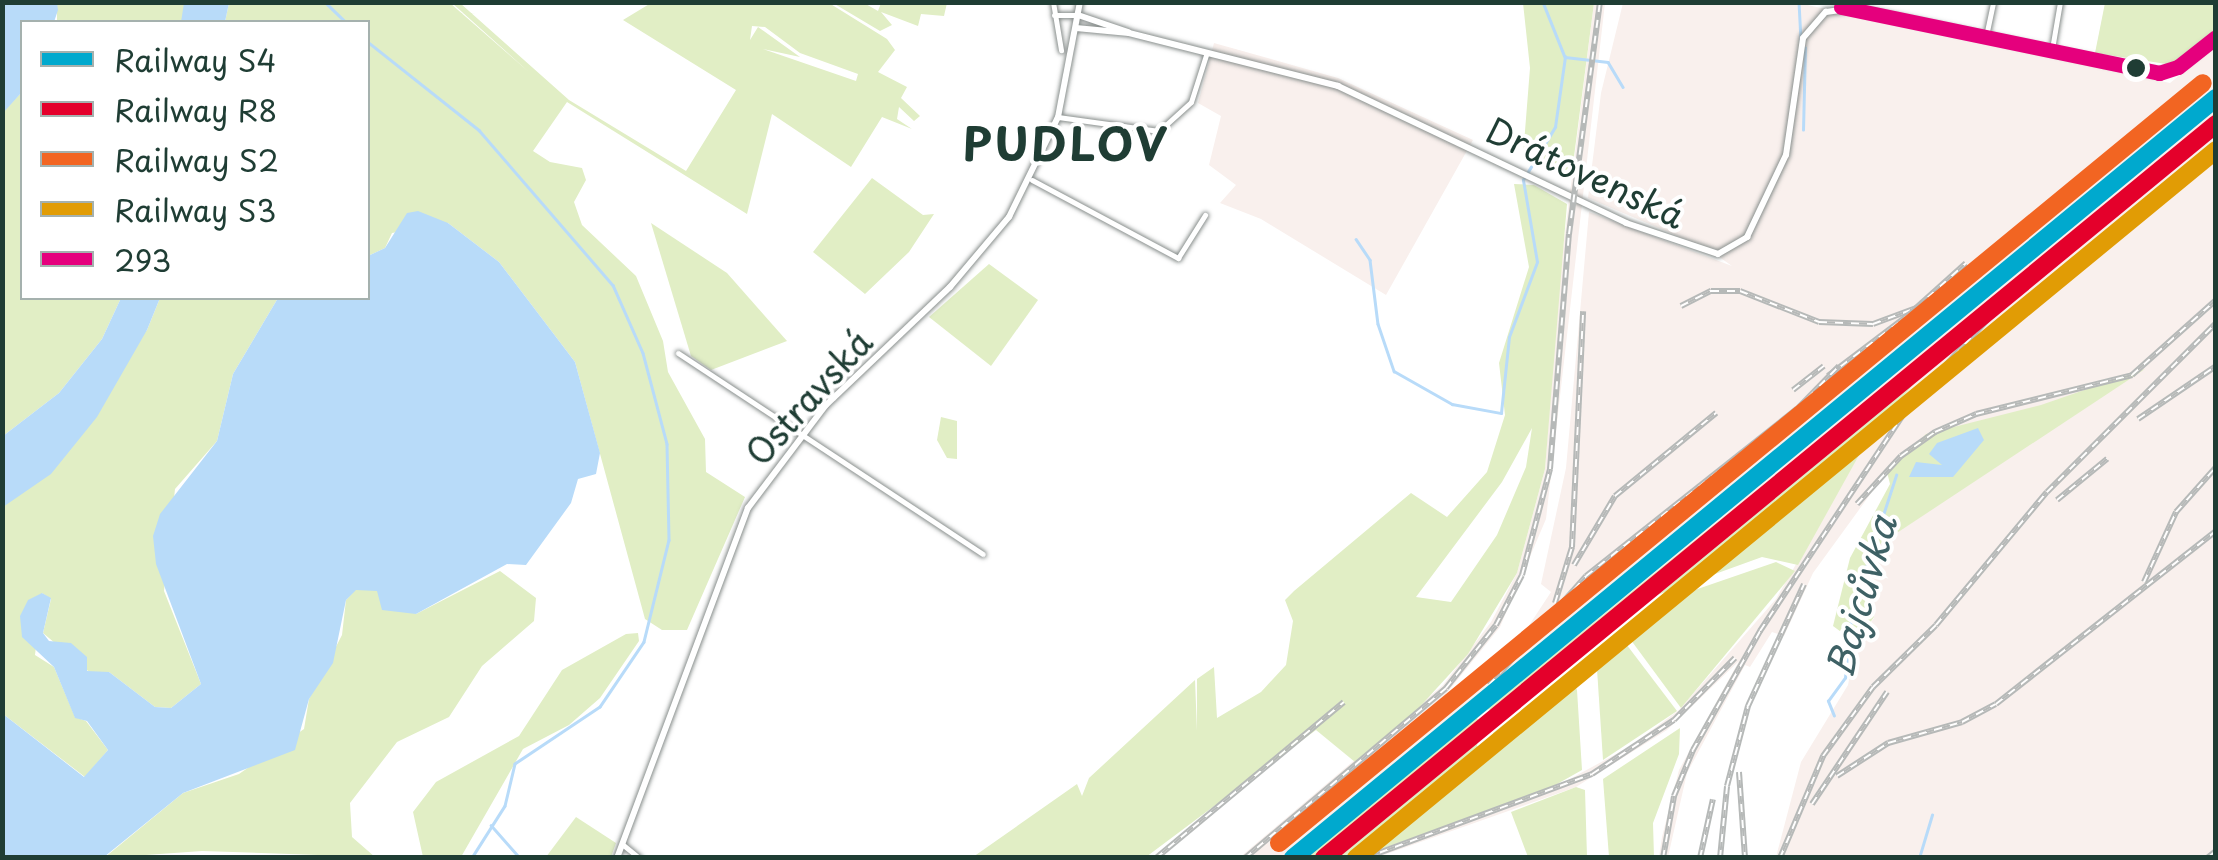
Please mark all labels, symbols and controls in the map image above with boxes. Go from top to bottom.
legend [20,20,370,300]
text: Railway S4 [114,37,276,82]
unlabelled marker [2126,58,2146,78]
text: Railway R8 [114,87,277,132]
street label: Drátovenská [1480,108,1692,236]
district label: PUDLOV [961,116,1171,170]
text: Railway S2 [114,137,279,182]
text: Railway S3 [114,187,276,232]
text: 293 [114,237,171,282]
street label: Ostravská [736,321,880,473]
water label: Bajcůvka [1815,510,1905,682]

